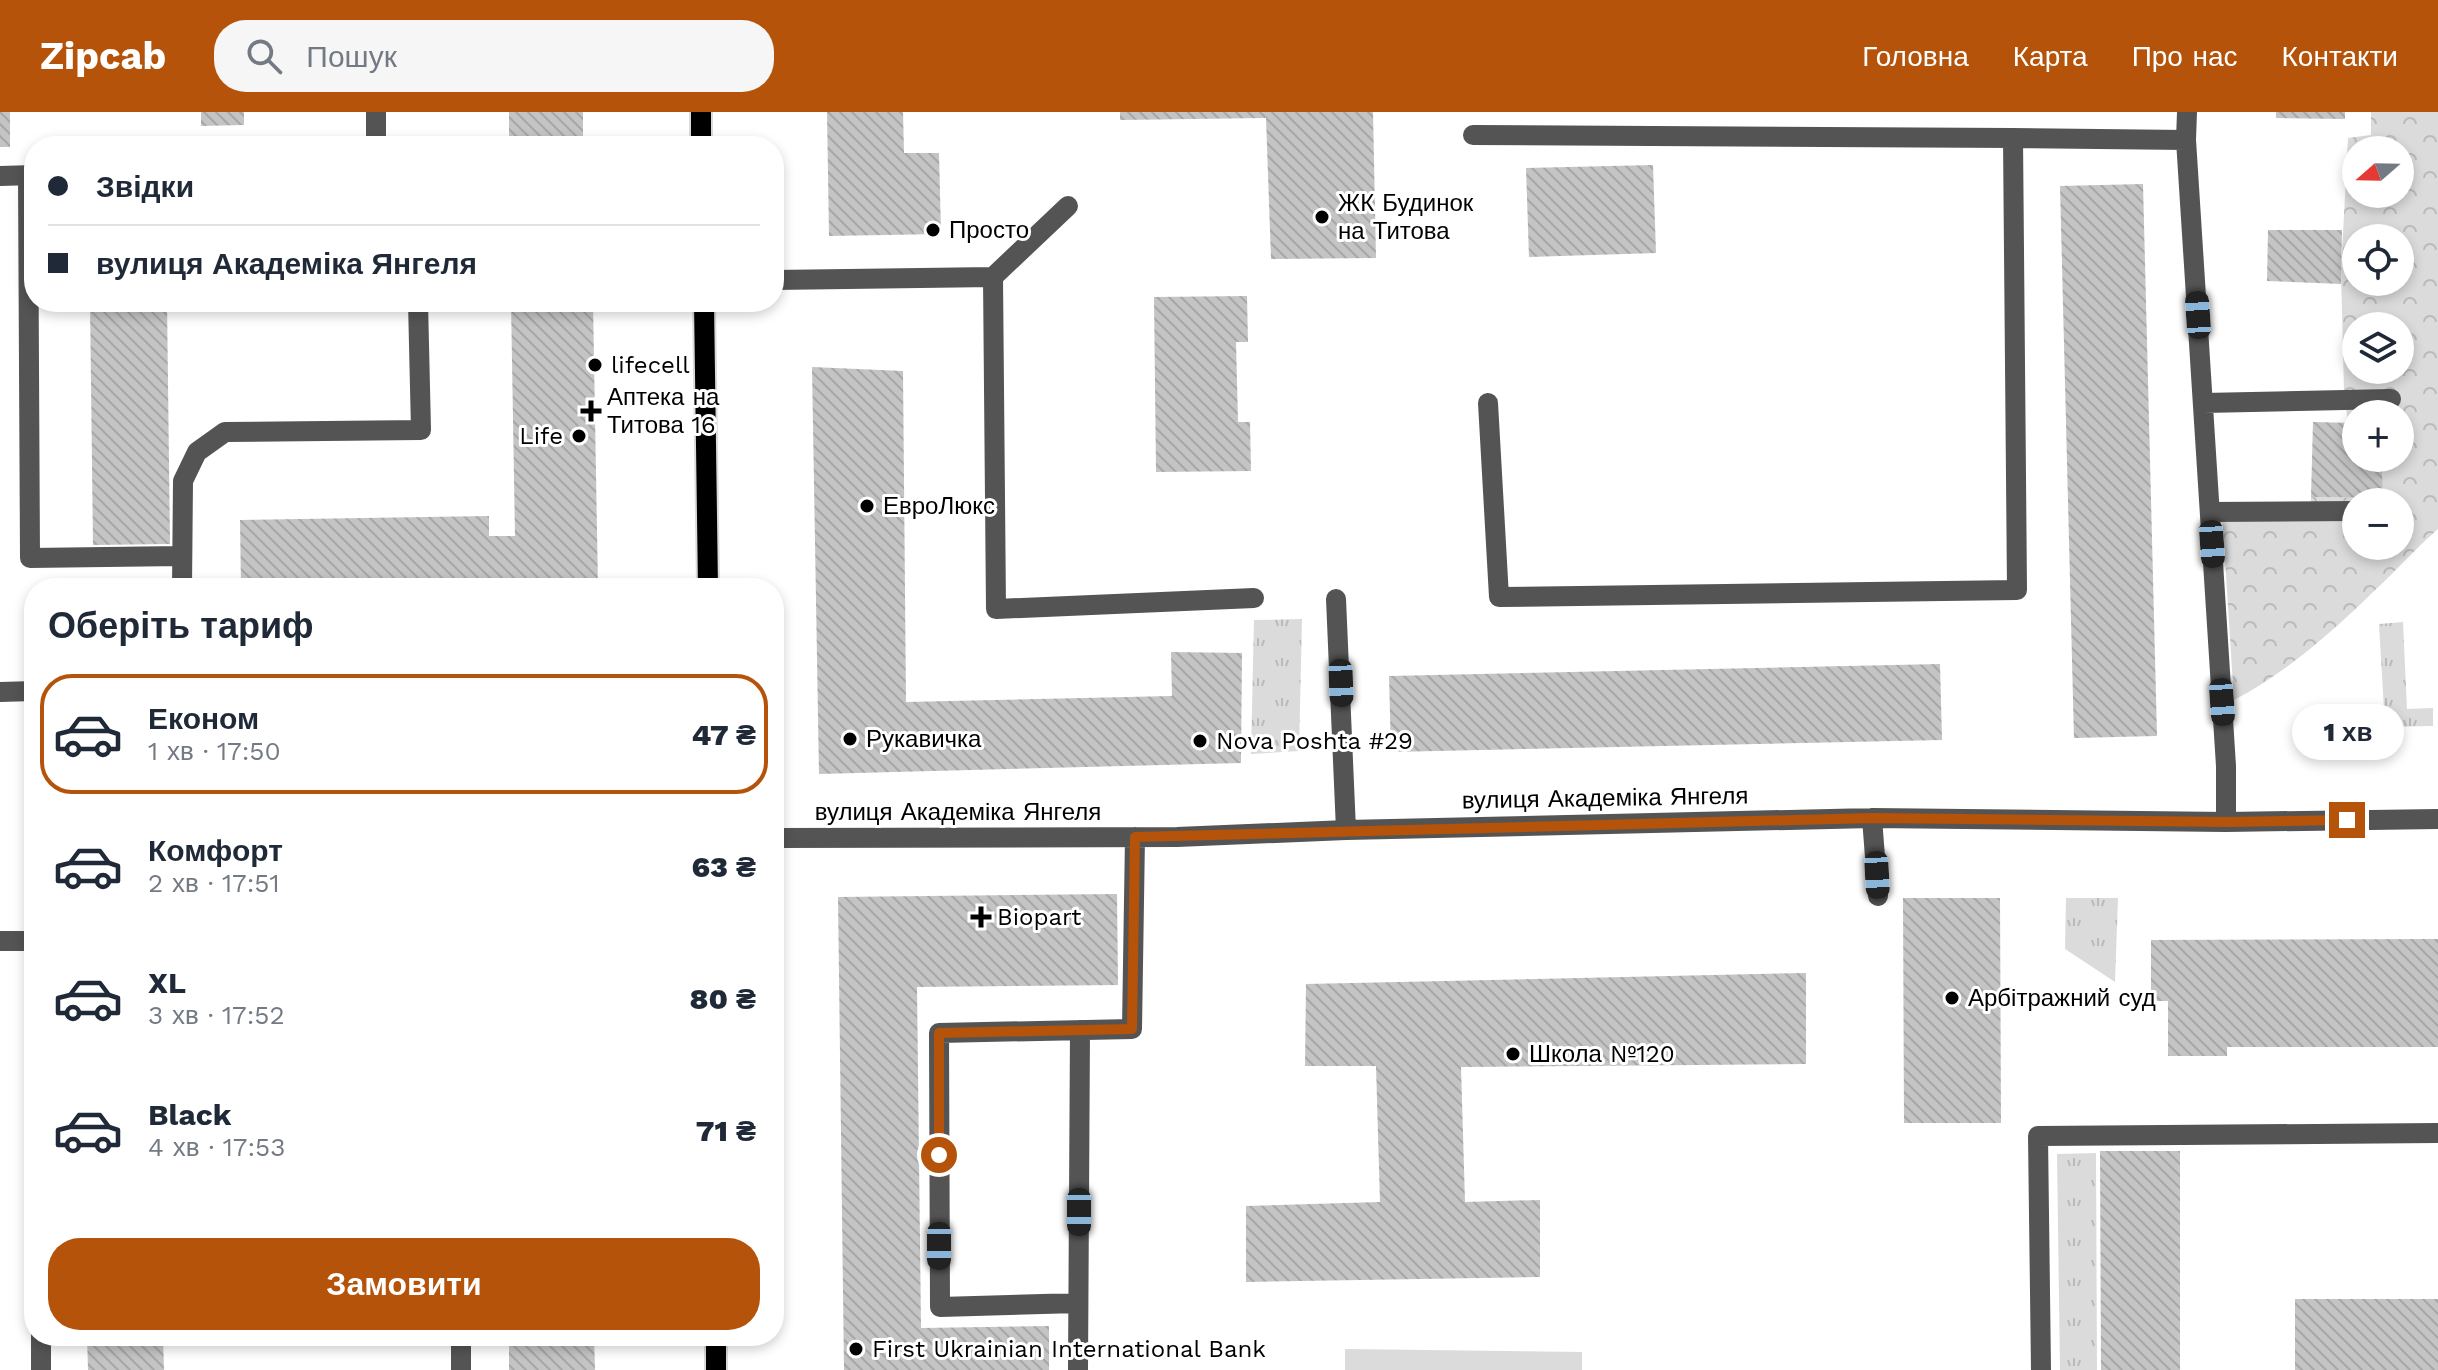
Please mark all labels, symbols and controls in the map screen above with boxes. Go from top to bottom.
search box [214,20,774,92]
text: Zipcab [40,34,166,78]
icon: search [242,34,286,78]
text: Пошук [306,39,397,74]
text: Головна [1862,40,1969,73]
text: Карта [2013,40,2088,73]
text: Про нас [2132,40,2238,73]
text: Контакти [2282,40,2398,73]
north arrow [2342,136,2414,208]
map controls [2342,136,2414,560]
text: Звідки [96,169,194,204]
place label: ЖК Будинок на Титова [1338,189,1474,245]
marker: ЖК Будинок на Титова [1313,208,1331,226]
place label: Просто [949,216,1029,244]
marker: Просто [924,221,942,239]
button: locate [2342,224,2414,296]
text: вулиця Академіка Янгеля [96,246,477,281]
car [2184,290,2212,340]
button: layers [2342,312,2414,384]
place label: lifecell [611,351,690,379]
marker: lifecell [586,356,604,374]
place label: Аптека на Титова 16 [607,383,720,439]
button: + [2342,400,2414,472]
marker: Аптека на Титова 16 [582,402,600,420]
place label: Life [519,422,563,450]
marker: Life [570,427,588,445]
button: − [2342,488,2414,560]
place label: ЕвроЛюкс [883,492,995,520]
marker: ЕвроЛюкс [858,497,876,515]
car [2198,519,2226,569]
text: Оберіть тариф [48,605,314,647]
car [1328,659,1354,707]
car [2208,677,2236,727]
icon: car [52,698,124,770]
text: Економ [148,701,259,736]
callout: 1 хв [2291,704,2403,760]
text: 47 ₴ [692,717,756,752]
text: 1 хв [2324,717,2372,747]
place label: Рукавичка [866,725,982,753]
place label: Nova Poshta #29 [1216,727,1413,755]
marker: Рукавичка [841,730,859,748]
marker: Nova Poshta #29 [1191,732,1209,750]
text: 1 хв · 17:50 [148,736,281,766]
street label: вулиця Академіка Янгеля [1462,782,1748,814]
street label: вулиця Академіка Янгеля [815,798,1101,826]
route end [2329,802,2365,838]
icon: car [52,830,124,902]
text: Комфорт [148,833,283,868]
text: 63 ₴ [692,849,756,884]
car [1864,850,1890,900]
text: 2 хв · 17:51 [148,868,280,898]
place label: Biopart [997,903,1081,931]
marker: Biopart [972,908,990,926]
icon: car [52,962,124,1034]
text: XL [148,965,186,1000]
text: 80 ₴ [690,981,756,1016]
place label: Арбітражний суд [1968,984,2156,1012]
marker: Арбітражний суд [1943,989,1961,1007]
text: 3 хв · 17:52 [148,1000,285,1030]
place label: Школа №120 [1529,1040,1675,1068]
marker: Школа №120 [1504,1045,1522,1063]
icon: car [52,1094,124,1166]
text: Black [148,1097,232,1132]
text: 71 ₴ [696,1113,756,1148]
text: 4 хв · 17:53 [148,1132,285,1162]
route start [921,1137,957,1173]
car [1067,1188,1091,1236]
car [927,1222,951,1270]
button: Замовити [48,1238,760,1330]
place label: First Ukrainian International Bank [872,1335,1266,1363]
marker: First Ukrainian International Bank [847,1340,865,1358]

